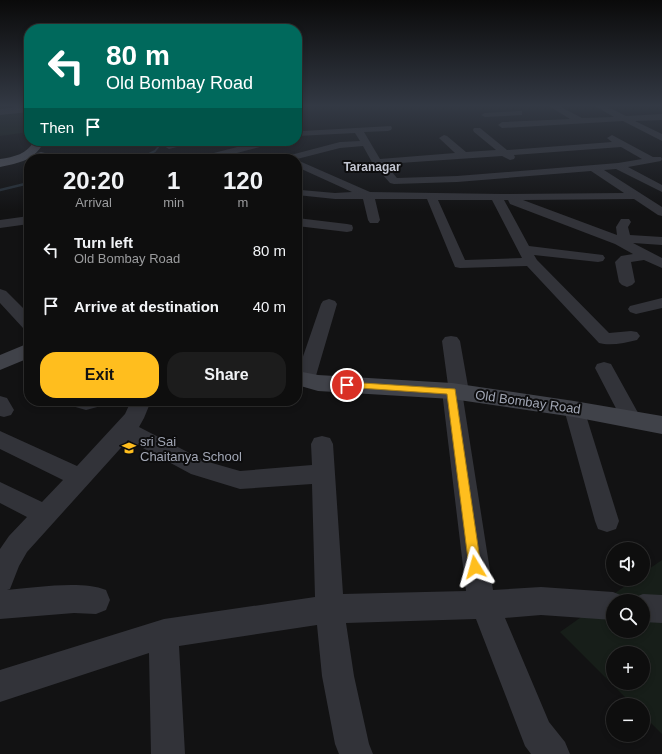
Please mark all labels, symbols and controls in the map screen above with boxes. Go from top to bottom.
icon: left [40,40,92,92]
text: 80 m [106,40,170,71]
text: Old Bombay Road [106,73,253,93]
icon: arrive [82,116,104,138]
text: Then [40,119,74,136]
district label: Taranagar [343,160,401,174]
text: 20:20 [63,167,124,194]
text: 1 [167,167,180,194]
text: 120 [223,167,263,194]
text: Arrival [75,195,112,210]
text: min [163,195,184,210]
text: m [238,195,248,210]
text: Turn left [74,234,133,251]
icon: left [40,239,62,261]
text: 80 m [253,242,286,259]
text: Old Bombay Road [74,251,180,266]
icon: arrive [40,295,62,317]
text: Arrive at destination [74,298,219,315]
text: 40 m [253,298,286,315]
button: Exit [40,352,159,398]
button: Share [167,352,286,398]
pin [330,368,364,402]
icon: arrive [336,374,358,396]
street label: Old Bombay Road [474,387,582,417]
place label: sri Sai Chaitanya School [140,434,242,464]
school or university icon: sri Sai Chaitanya School [121,440,137,456]
map controls [606,542,650,742]
button: sound [606,542,650,586]
position arrow [454,546,496,588]
button: search [606,594,650,638]
button: + [606,646,650,690]
button: − [606,698,650,742]

